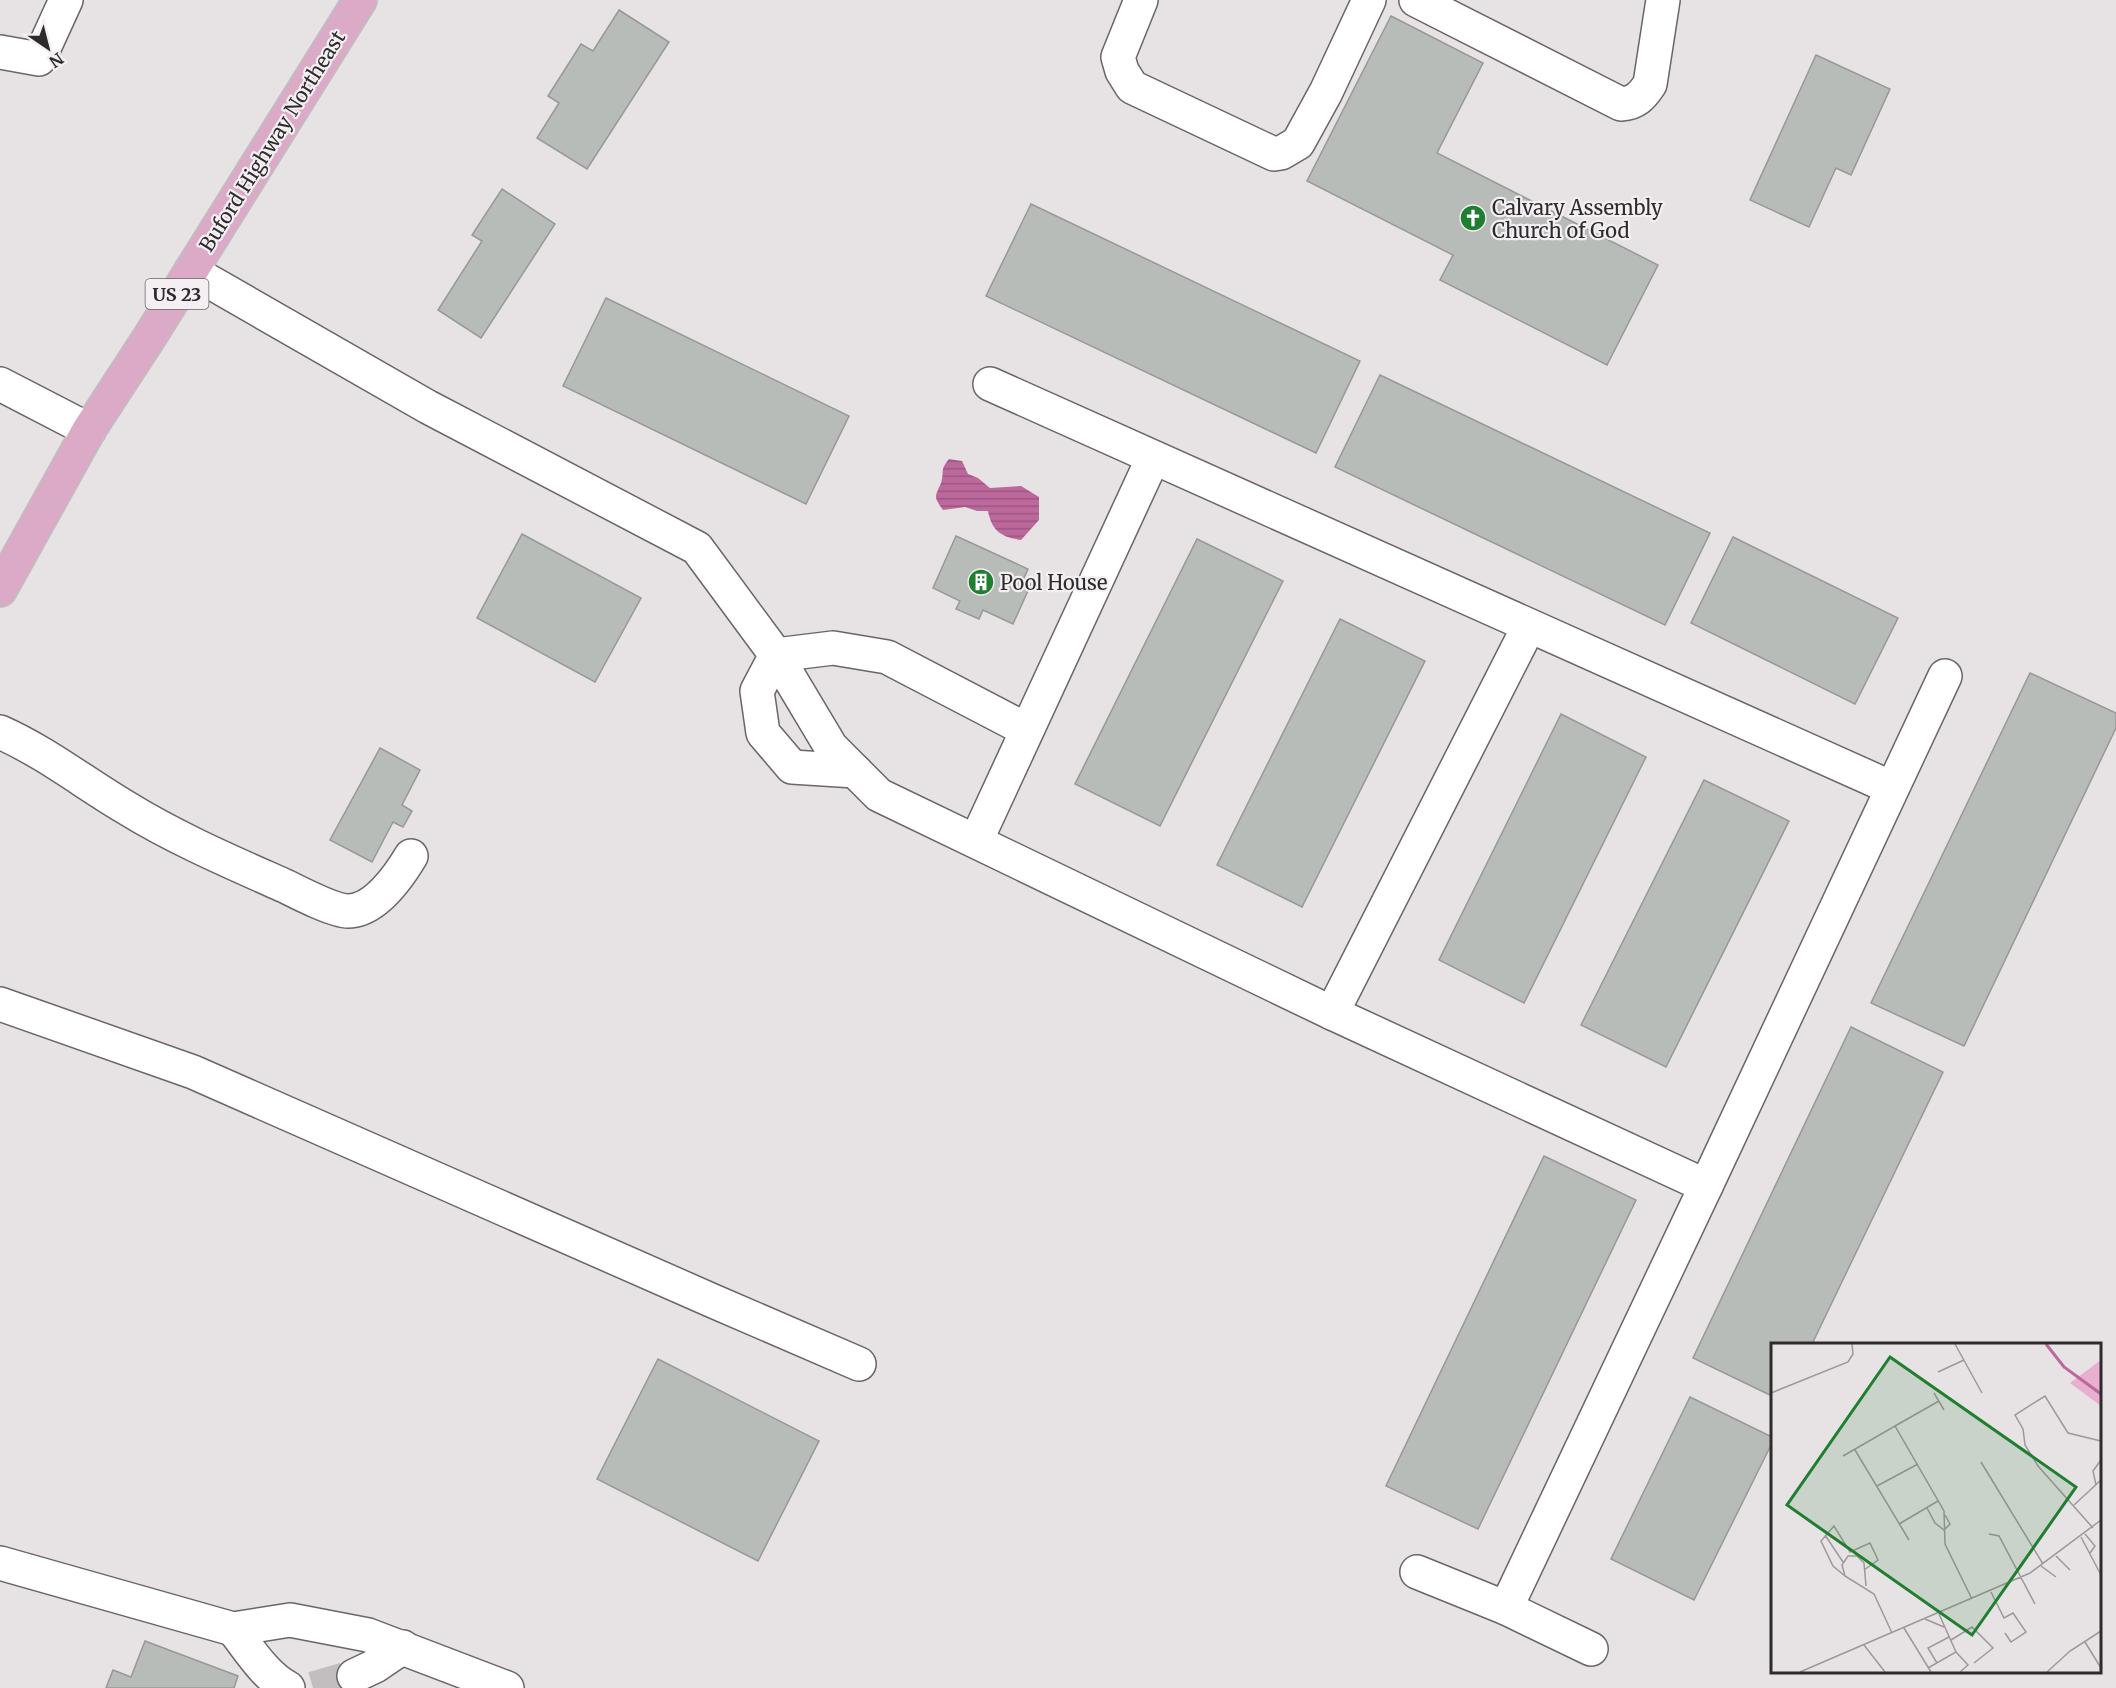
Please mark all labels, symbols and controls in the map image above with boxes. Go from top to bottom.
north arrow [18,18,78,78]
street label: Buford Highway Northeast [194,26,350,256]
text: N [45,48,68,72]
place label: Calvary Assembly Church of God [1492,195,1663,243]
church icon: Calvary Assembly Church of God [1458,203,1488,233]
road number: US 23 [146,279,208,309]
building icon: Pool House [966,567,996,597]
place label: Pool House [1000,570,1107,595]
inset map [1771,1343,2101,1673]

